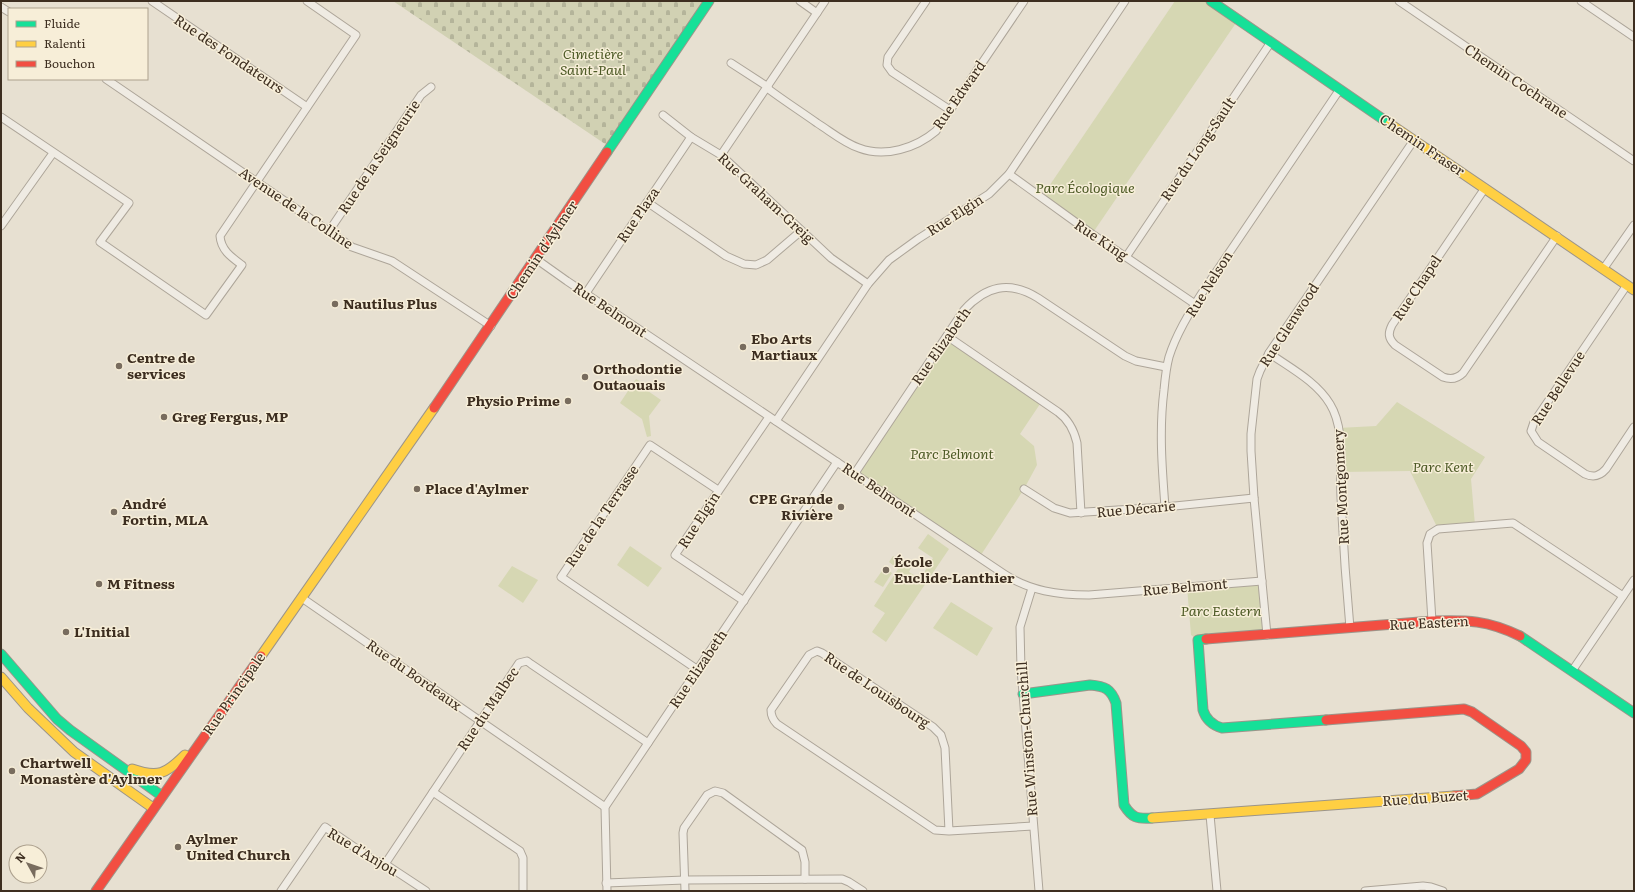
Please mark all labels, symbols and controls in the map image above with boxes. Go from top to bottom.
legend [8,8,148,80]
street label: Rue des Fondateurs [171,9,288,97]
text: Fluide [44,14,80,32]
text: Ralenti [44,34,85,52]
street label: Chemin Cochrane [1461,38,1572,122]
park label: Cimetière Saint-Paul [560,43,626,79]
text: Bouchon [44,54,95,72]
street label: Rue Edward [927,56,990,133]
street label: Rue du Long-Sault [1155,92,1240,204]
street label: Rue de la Seigneurie [332,95,424,218]
street label: Chemin Fraser [1376,108,1469,180]
street label: Rue Graham-Greig [714,147,819,247]
street label: Avenue de la Colline [236,161,358,253]
park label: Parc Écologique [1035,177,1135,197]
street label: Rue Plaza [611,182,663,246]
street label: Rue Elgin [922,188,987,240]
street label: Chemin d'Aylmer [501,196,582,303]
street label: Rue King [1071,214,1132,265]
street label: Rue Nelson [1180,246,1236,321]
street label: Rue Chapel [1387,250,1446,324]
street label: Rue Belmont [570,277,652,342]
street label: Rue Glenwood [1254,278,1323,370]
place label: Nautilus Plus [343,293,437,313]
marker: Nautilus Plus [330,299,340,309]
street label: Rue Elizabeth [906,302,974,388]
place label: Ebo Arts Martiaux [751,328,818,364]
marker: Ebo Arts Martiaux [738,342,748,352]
street label: Rue Bellevue [1525,346,1589,429]
place label: Centre de services [127,347,195,383]
place label: Orthodontie Outaouais [593,358,682,394]
marker: Centre de services [114,361,124,371]
marker: Orthodontie Outaouais [580,372,590,382]
place label: Physio Prime [466,390,560,410]
marker: Physio Prime [563,396,573,406]
place label: Greg Fergus, MP [172,406,288,426]
marker: Greg Fergus, MP [159,412,169,422]
street label: Rue Montgomery [1327,428,1353,545]
park label: Parc Belmont [910,443,994,463]
park label: Parc Kent [1412,456,1474,476]
street label: Rue Belmont [839,457,921,522]
street label: Rue de la Terrasse [560,461,643,570]
place label: Place d'Aylmer [425,478,529,498]
marker: Place d'Aylmer [412,484,422,494]
street label: Rue Elgin [672,487,724,552]
place label: CPE Grande Rivière [749,488,833,524]
place label: André Fortin, MLA [122,493,209,529]
street label: Rue Décarie [1095,495,1176,521]
marker: CPE Grande Rivière [836,502,846,512]
marker: André Fortin, MLA [109,507,119,517]
place label: École Euclide-Lanthier [894,551,1015,587]
marker: École Euclide-Lanthier [881,565,891,575]
street label: Rue Belmont [1141,572,1229,600]
place label: M Fitness [107,573,175,593]
marker: M Fitness [94,579,104,589]
park label: Parc Eastern [1181,600,1262,620]
street label: Rue Eastern [1389,610,1469,634]
place label: L'Initial [74,621,130,641]
street label: Rue Elizabeth [663,625,731,712]
marker: L'Initial [61,627,71,637]
street label: Rue du Bordeaux [363,634,466,715]
street label: Rue de Louisbourg [821,646,935,732]
street label: Rue Principale [197,648,269,739]
street label: Rue Winston-Churchill [1011,661,1041,817]
street label: Rue du Malbec [452,663,523,754]
place label: Chartwell Monastère d'Aylmer [20,752,163,788]
marker: Chartwell Monastère d'Aylmer [7,766,17,776]
street label: Rue du Buzet [1381,784,1469,810]
street label: Rue d'Anjou [324,822,403,880]
place label: Aylmer United Church [186,828,291,864]
marker: Aylmer United Church [173,842,183,852]
north arrow [8,844,48,884]
text: N [10,848,29,866]

